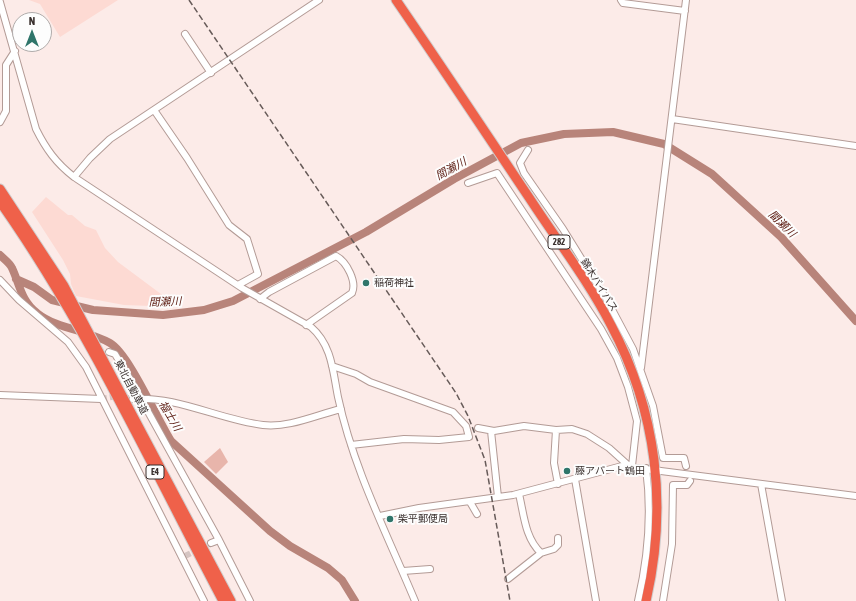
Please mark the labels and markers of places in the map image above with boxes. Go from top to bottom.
place label: 稲荷神社 [374,277,414,289]
marker: 稲荷神社 [361,278,371,288]
place label: 藤アパート鶴田 [575,465,645,477]
marker: 藤アパート鶴田 [562,466,572,476]
place label: 柴平郵便局 [398,513,448,525]
marker: 柴平郵便局 [385,514,395,524]

